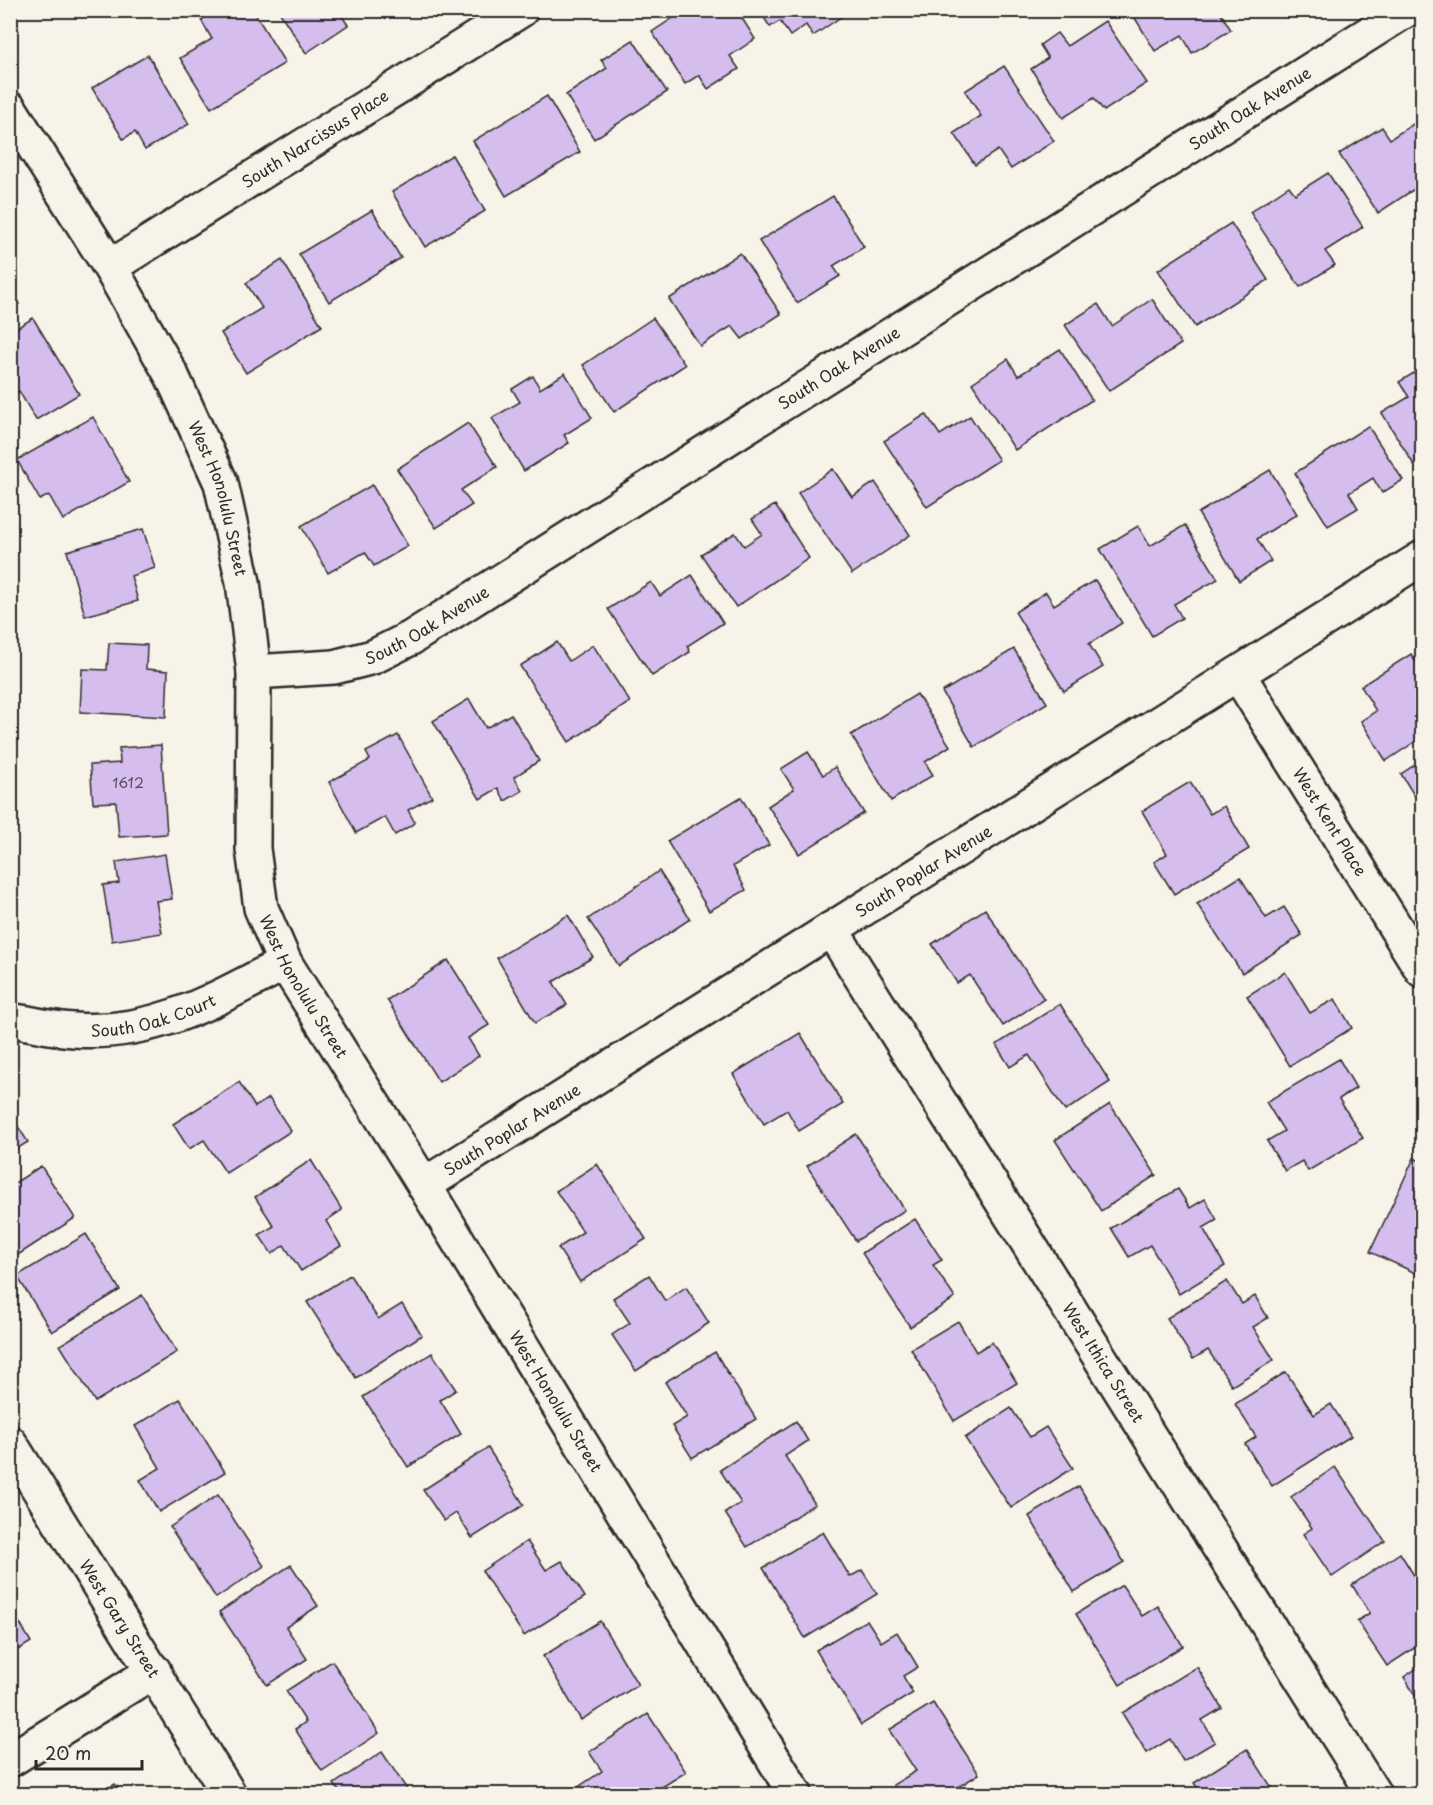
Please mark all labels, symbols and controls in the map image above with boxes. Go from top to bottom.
street label: South Oak Avenue [1184,60,1315,155]
street label: South Narcissus Place [237,83,393,193]
street label: South Oak Avenue [773,319,904,415]
street label: West Honolulu Street [183,417,254,578]
street label: South Oak Avenue [363,579,493,669]
street label: West Kent Place [1288,762,1374,881]
house number: 1612 [112,772,144,793]
street label: South Poplar Avenue [850,818,996,922]
street label: West Honolulu Street [254,910,355,1063]
street label: South Oak Court [91,987,220,1042]
street label: South Poplar Avenue [439,1077,585,1181]
street label: West Ithica Street [1057,1297,1151,1427]
street label: West Honolulu Street [504,1325,609,1477]
street label: West Gary Street [74,1554,167,1682]
scale bar [36,1733,142,1771]
text: 20 m [45,1739,91,1766]

